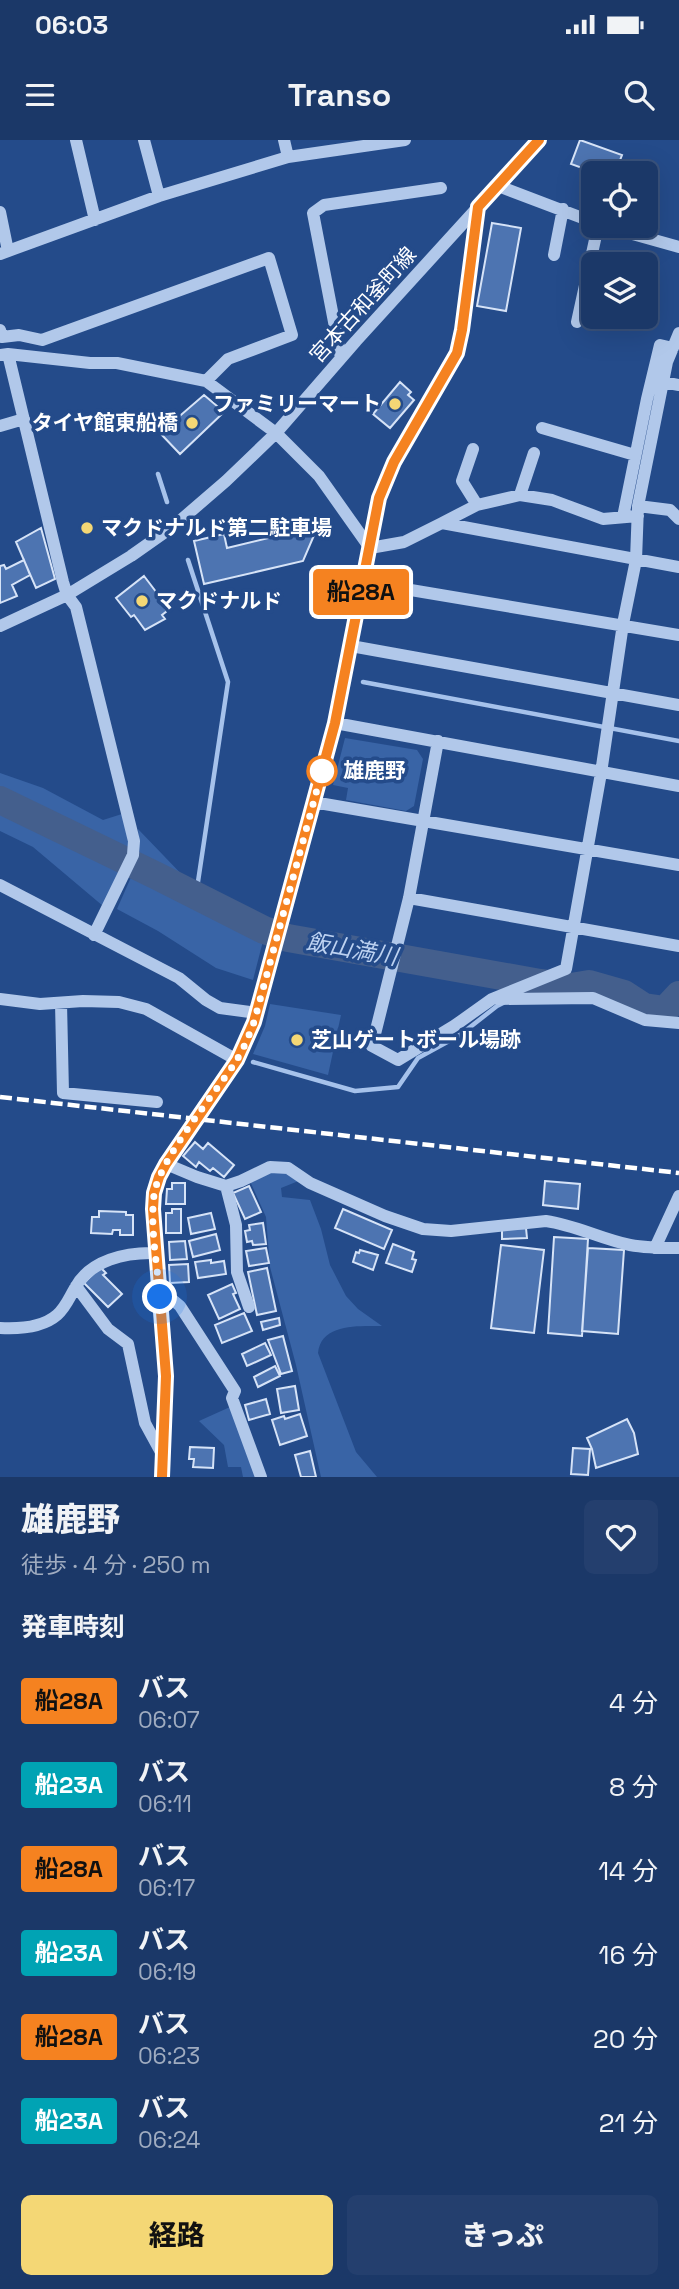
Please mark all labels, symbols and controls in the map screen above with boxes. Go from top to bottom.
text: 06:03 [35,8,108,42]
text: Transo [288,75,391,115]
icon: menu [21,76,59,114]
icon: search [620,76,658,114]
map controls [581,161,658,329]
button: locate [581,161,658,238]
street label: 宮本古和釜町線 [303,241,422,368]
button: layers [581,252,658,329]
place label: ファミリーマート [213,390,381,417]
marker: ファミリーマート [387,396,403,412]
place label: タイヤ館東船橋 [32,409,178,436]
marker: タイヤ館東船橋 [184,415,200,431]
place label: マクドナルド第二駐車場 [101,514,332,541]
marker: マクドナルド第二駐車場 [79,520,95,536]
line badge: 船28A [312,569,410,615]
text: 船28A [327,576,395,607]
place label: マクドナルド [156,587,282,614]
marker: マクドナルド [134,593,150,609]
marker: 雄鹿野 [307,756,337,786]
place label: 雄鹿野 [343,757,406,784]
water label: 飯山満川 [304,926,403,972]
place label: 芝山ゲートボール場跡 [311,1026,521,1053]
marker: 芝山ゲートボール場跡 [289,1032,305,1048]
your location [142,1279,177,1314]
text: 雄鹿野 [21,1499,120,1541]
button: heart [584,1500,658,1574]
text: 徒歩 · 4 分 · 250 m [21,1550,211,1580]
text: 発車時刻 [21,1610,125,1644]
text: バス [138,1671,190,1705]
text: 船28A [35,1685,103,1716]
text: 4 分 [609,1686,658,1720]
text: 06:07 [138,1705,200,1735]
text: バス [138,1755,190,1789]
text: 船23A [35,1769,103,1800]
text: 8 分 [609,1770,658,1804]
text: 06:11 [138,1789,192,1819]
text: バス [138,1839,190,1873]
text: 船28A [35,1853,103,1884]
text: 14 分 [598,1854,658,1888]
text: 06:17 [138,1873,195,1903]
text: バス [138,1923,190,1957]
text: 船23A [35,1937,103,1968]
text: 16 分 [599,1938,658,1972]
text: 06:19 [138,1957,196,1987]
text: バス [138,2007,190,2041]
text: 船28A [35,2021,103,2052]
text: 20 分 [593,2022,658,2056]
text: 06:23 [138,2041,200,2071]
text: バス [138,2091,190,2125]
text: 船23A [35,2105,103,2136]
text: 21 分 [599,2106,658,2140]
text: 06:24 [138,2125,200,2155]
button: 経路 [21,2195,333,2275]
button: きっぷ [347,2195,658,2275]

